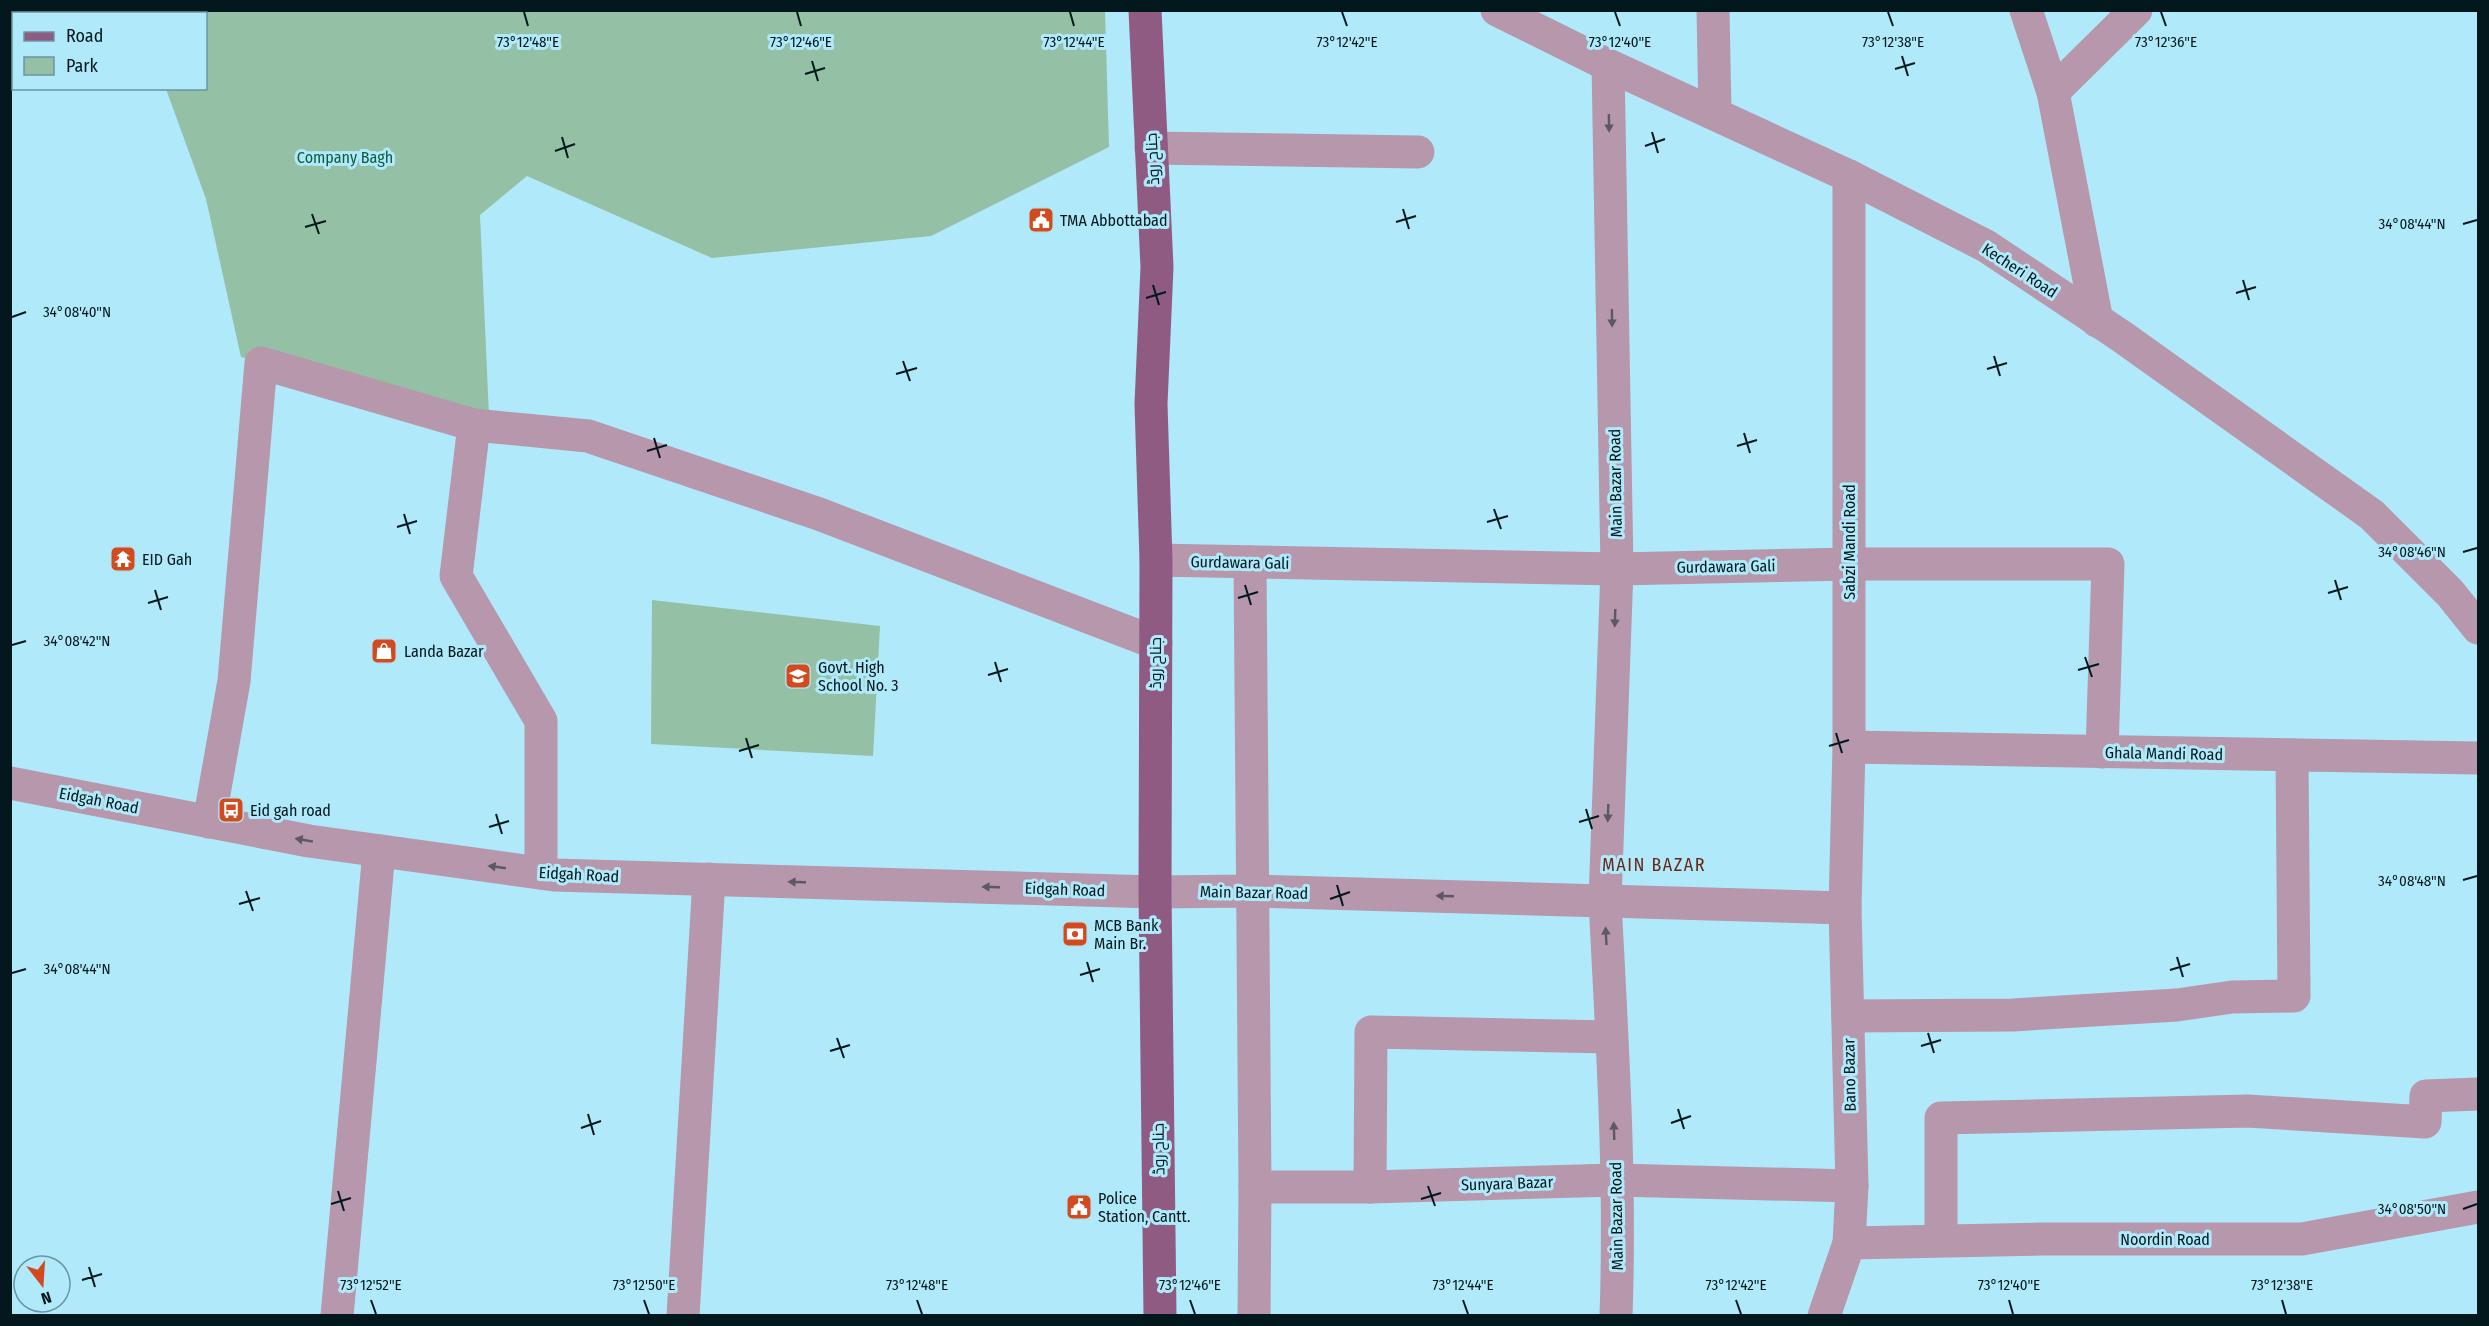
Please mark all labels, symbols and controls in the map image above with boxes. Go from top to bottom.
legend [12,12,207,90]
text: Road [66,25,103,47]
text: 73°12'48"E [497,33,559,51]
text: 73°12'46"E [770,33,832,51]
text: 73°12'44"E [1043,33,1105,51]
text: 73°12'42"E [1316,33,1378,51]
text: 73°12'40"E [1589,33,1651,51]
text: 73°12'38"E [1862,33,1924,51]
text: 73°12'36"E [2135,33,2197,51]
text: Park [66,55,99,77]
one-way arrow [1604,114,1614,133]
street label: جناح روڈ [1142,132,1165,185]
park label: Company Bagh [297,148,393,167]
public building icon: TMA Abbottabad [1026,205,1056,235]
place label: TMA Abbottabad [1060,211,1167,230]
text: 34°08'44"N [2378,215,2446,233]
street label: Kecheri Road [1979,239,2061,302]
text: 34°08'40"N [43,303,111,321]
one-way arrow [1608,309,1617,328]
street label: Main Bazar Road [1605,429,1626,537]
street label: Sabzi Mandi Road [1840,484,1859,600]
text: 34°08'46"N [2378,543,2446,561]
temple icon: EID Gah [108,544,138,574]
place label: EID Gah [142,550,192,569]
street label: Gurdawara Gali [1190,552,1290,573]
street label: Gurdawara Gali [1676,556,1776,577]
one-way arrow [1610,609,1619,628]
text: 34°08'42"N [44,632,110,650]
shop icon: Landa Bazar [369,636,399,666]
street label: جناح روڈ [1146,637,1167,689]
place label: Landa Bazar [404,642,484,661]
place label: Govt. High School No. 3 [818,658,898,695]
school or university icon: Govt. High School No. 3 [783,661,813,691]
street label: Ghala Mandi Road [2105,743,2223,764]
street label: Eidgah Road [58,783,140,817]
bus stop icon: Eid gah road [216,795,246,825]
place label: Eid gah road [250,801,331,820]
one-way arrow [1603,804,1612,823]
one-way arrow [294,835,313,844]
district label: MAIN BAZAR [1602,854,1706,876]
one-way arrow [488,862,507,872]
street label: Eidgah Road [538,863,620,886]
text: 34°08'48"N [2378,872,2446,890]
one-way arrow [787,877,806,886]
street label: Eidgah Road [1024,879,1106,900]
one-way arrow [982,882,1001,892]
street label: Main Bazar Road [1200,882,1308,903]
one-way arrow [1436,891,1455,901]
place label: MCB Bank Main Br. [1094,916,1159,953]
bank icon: MCB Bank Main Br. [1060,919,1090,949]
one-way arrow [1602,927,1611,946]
text: 34°08'44"N [43,960,111,978]
street label: Bano Bazar [1839,1038,1860,1112]
one-way arrow [1609,1122,1619,1141]
street label: جناح روڈ [1149,1123,1170,1175]
street label: Main Bazar Road [1606,1162,1627,1270]
street label: Sunyara Bazar [1461,1172,1554,1195]
place label: Police Station, Cantt. [1098,1189,1190,1226]
public building icon: Police Station, Cantt. [1064,1192,1094,1222]
text: 34°08'50"N [2378,1200,2446,1218]
street label: Noordin Road [2120,1230,2210,1249]
north arrow [12,1254,72,1314]
text: 73°12'52"E [340,1276,402,1294]
text: 73°12'50"E [613,1276,675,1294]
text: 73°12'48"E [886,1276,948,1294]
text: 73°12'46"E [1159,1276,1221,1294]
text: 73°12'44"E [1432,1276,1494,1294]
text: 73°12'42"E [1705,1276,1767,1294]
text: 73°12'40"E [1978,1276,2040,1294]
text: 73°12'38"E [2251,1276,2313,1294]
text: N [39,1287,54,1308]

